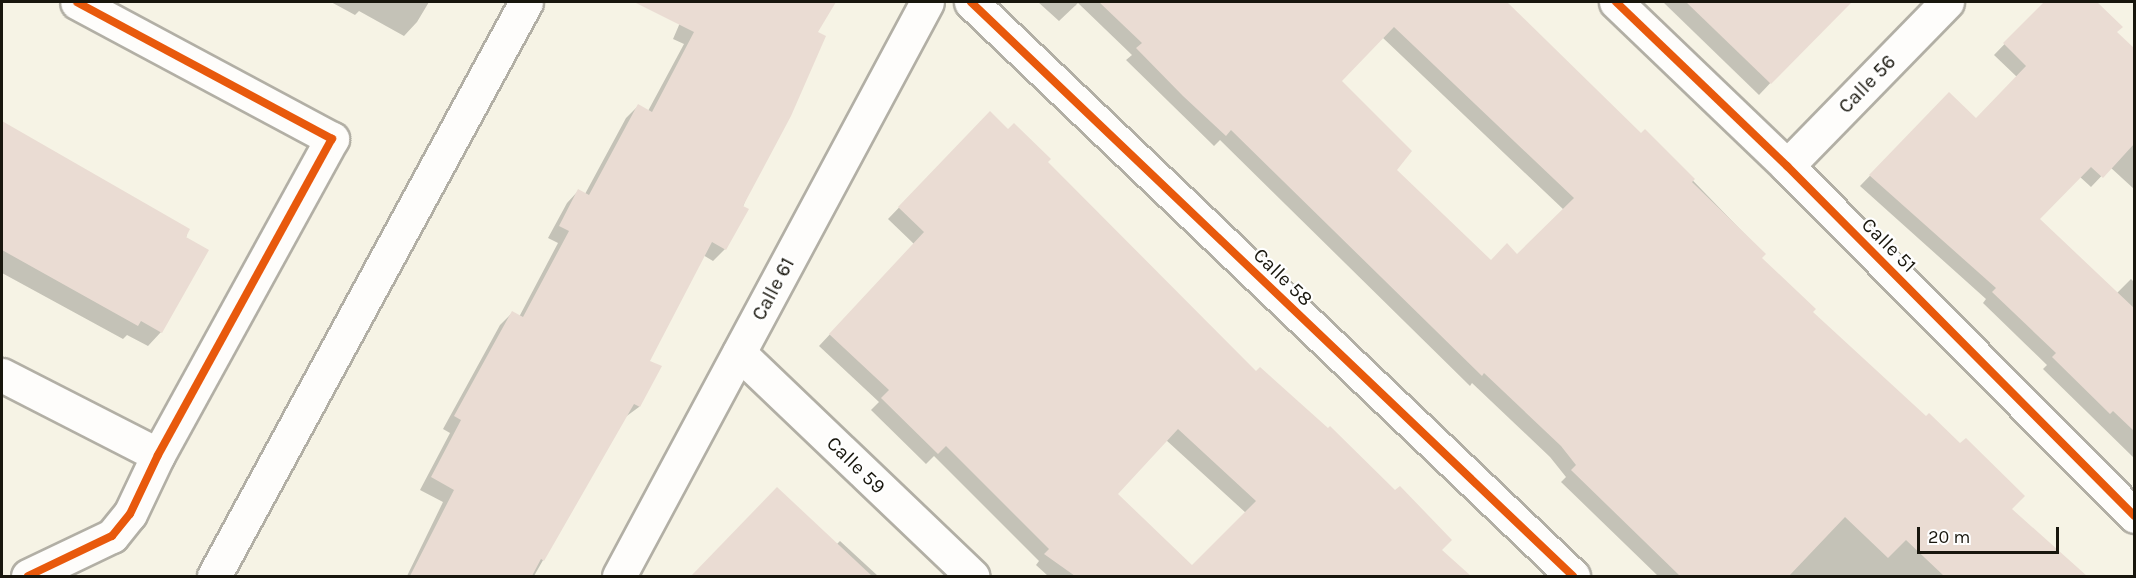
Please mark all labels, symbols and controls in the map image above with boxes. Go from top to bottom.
street label: Calle 56 [1833,50,1901,118]
street label: Calle 51 [1857,213,1921,277]
street label: Calle 58 [1248,243,1318,311]
street label: Calle 61 [747,254,799,324]
street label: Calle 59 [822,431,890,499]
scale bar [1920,515,2062,553]
text: 20 m [1928,526,1970,548]

